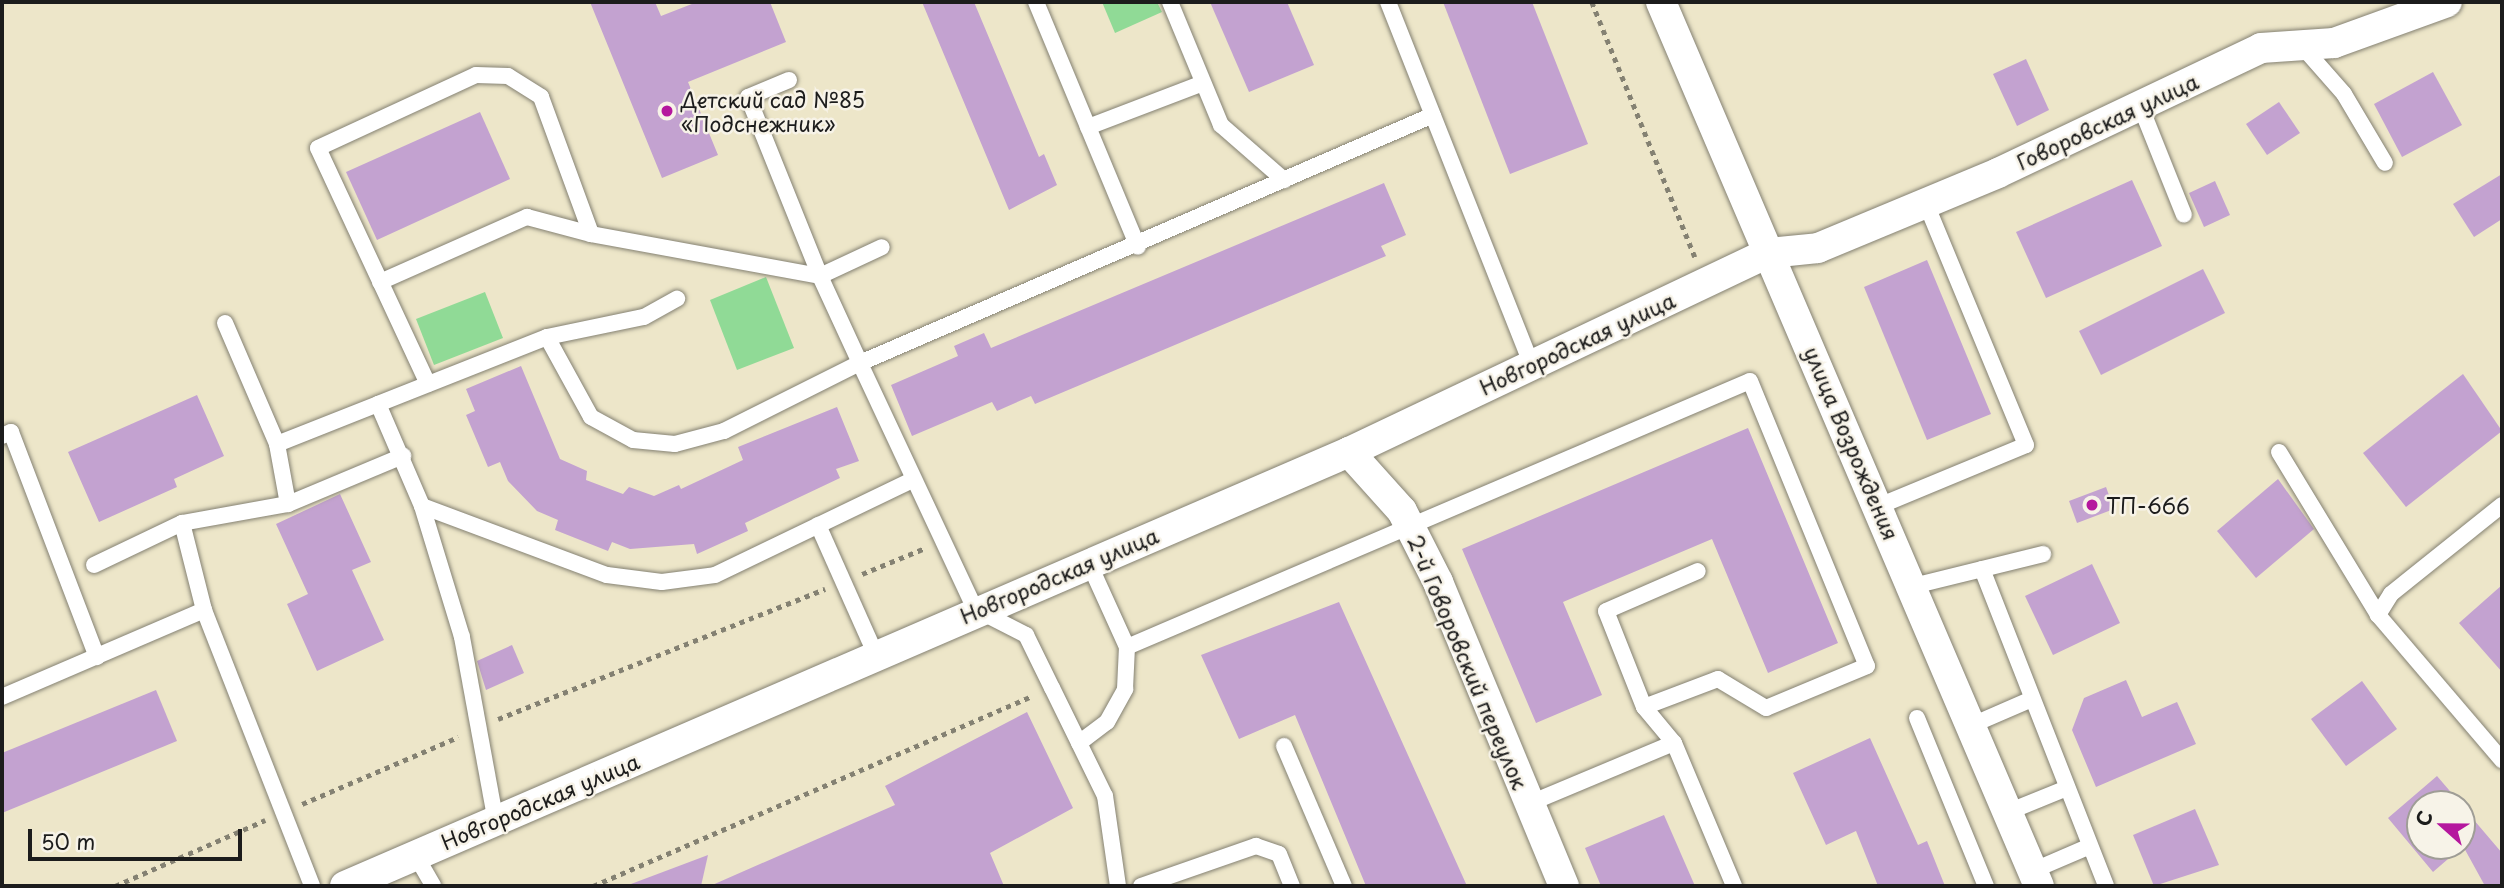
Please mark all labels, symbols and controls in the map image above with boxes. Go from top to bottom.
street label: Говоровская улица [2012,68,2202,174]
place label: Детский сад №85 «Подснежник» [681,86,867,136]
marker: Детский сад №85 «Подснежник» [659,103,675,119]
street label: Новгородская улица [1475,286,1679,400]
street label: улица Возрождения [1800,342,1904,544]
place label: ТП-666 [2106,492,2190,518]
marker: ТП-666 [2084,497,2100,513]
street label: Новгородская улица [956,522,1162,628]
street label: 2-й Говоровский переулок [1403,531,1533,793]
street label: Новгородская улица [437,748,643,854]
north arrow [2406,790,2476,860]
text: С [2408,807,2439,830]
scale bar [32,814,245,858]
text: 50 m [41,825,95,857]

